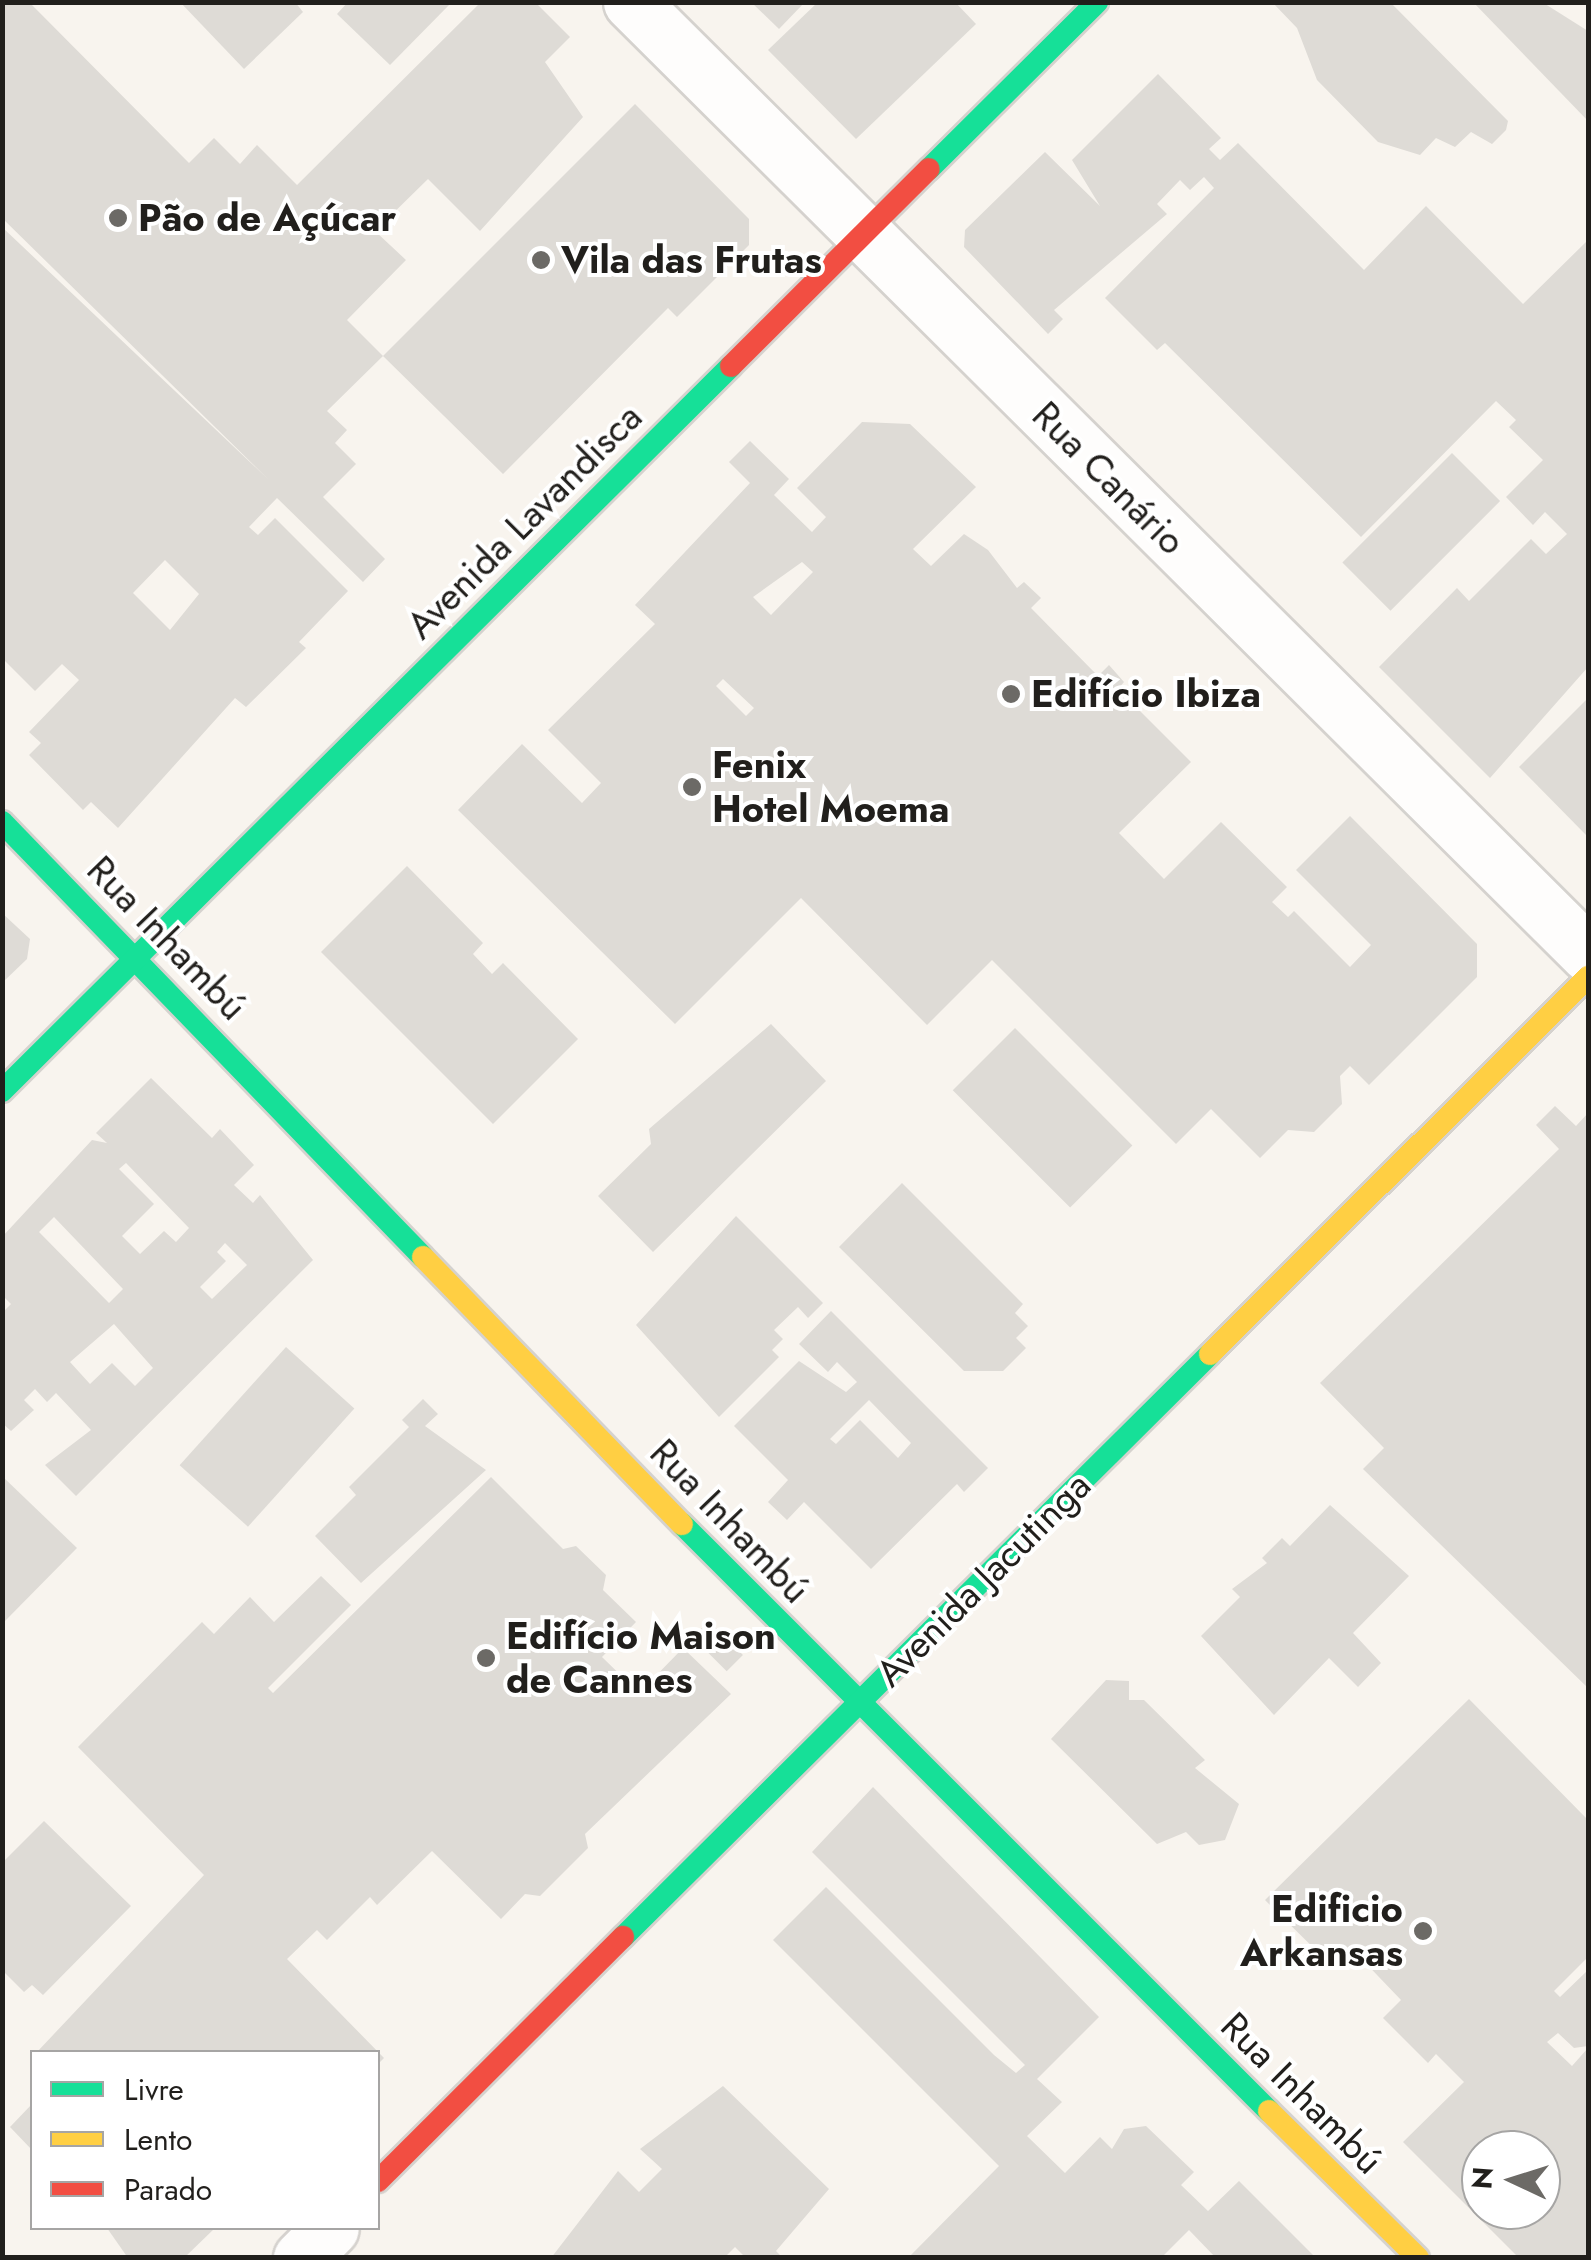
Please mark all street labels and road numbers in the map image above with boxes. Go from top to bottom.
street label: Rua Canário [1023,392,1195,564]
street label: Avenida Lavandisca [397,394,651,648]
street label: Rua Inhambú [78,847,256,1029]
street label: Rua Inhambú [641,1430,819,1612]
street label: Avenida Jacutinga [866,1462,1100,1696]
street label: Rua Inhambú [1212,2003,1392,2183]

